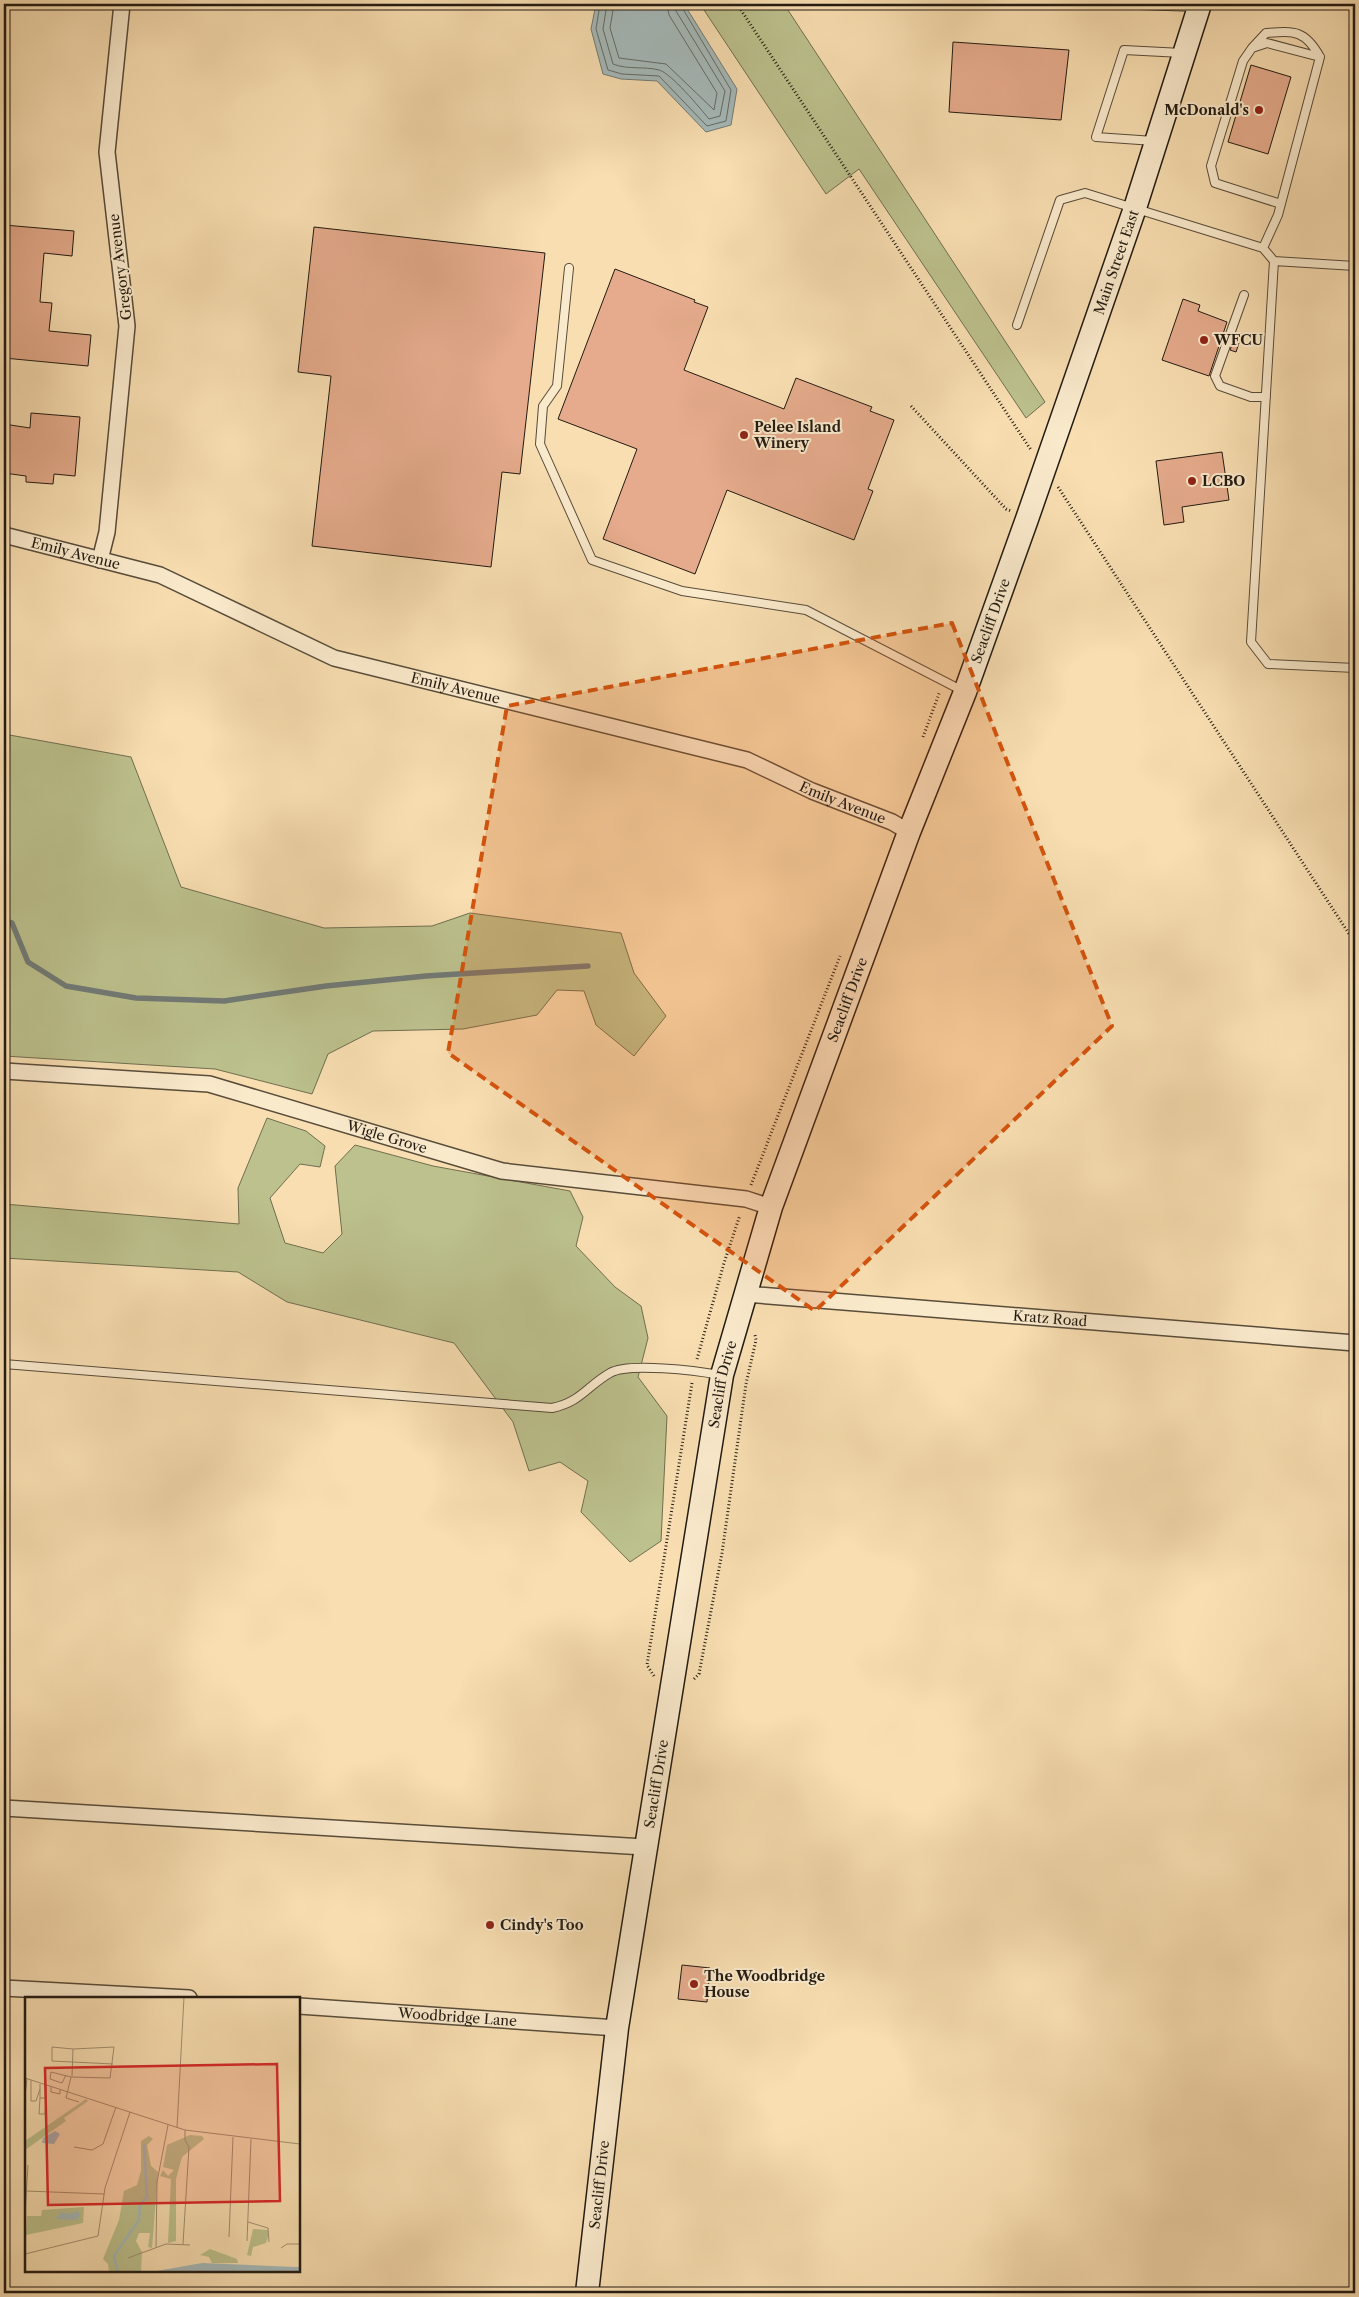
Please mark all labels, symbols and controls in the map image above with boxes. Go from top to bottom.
place label: McDonald's [1164,101,1249,119]
marker: McDonald's [1253,104,1265,116]
street label: Main Street East [1090,207,1143,317]
street label: Gregory Avenue [105,213,135,321]
place label: WFCU [1213,331,1264,349]
marker: WFCU [1198,334,1210,346]
place label: Pelee Island Winery [753,418,842,452]
marker: Pelee Island Winery [738,429,750,441]
place label: LCBO [1202,472,1245,490]
marker: LCBO [1186,475,1198,487]
street label: Emily Avenue [29,533,122,573]
street label: Seacliff Drive [967,576,1014,666]
street label: Emily Avenue [409,668,502,708]
street label: Emily Avenue [796,777,889,828]
street label: Seacliff Drive [823,955,871,1045]
street label: Wigle Grove [344,1116,429,1157]
street label: Kratz Road [1012,1307,1088,1331]
street label: Seacliff Drive [705,1338,741,1429]
street label: Seacliff Drive [640,1738,672,1829]
place label: Cindy's Too [500,1916,584,1934]
marker: Cindy's Too [484,1919,496,1931]
place label: The Woodbridge House [704,1967,825,2001]
marker: The Woodbridge House [688,1978,700,1990]
inset map [25,1997,300,2272]
street label: Woodbridge Lane [397,2004,518,2030]
street label: Seacliff Drive [585,2139,613,2230]

